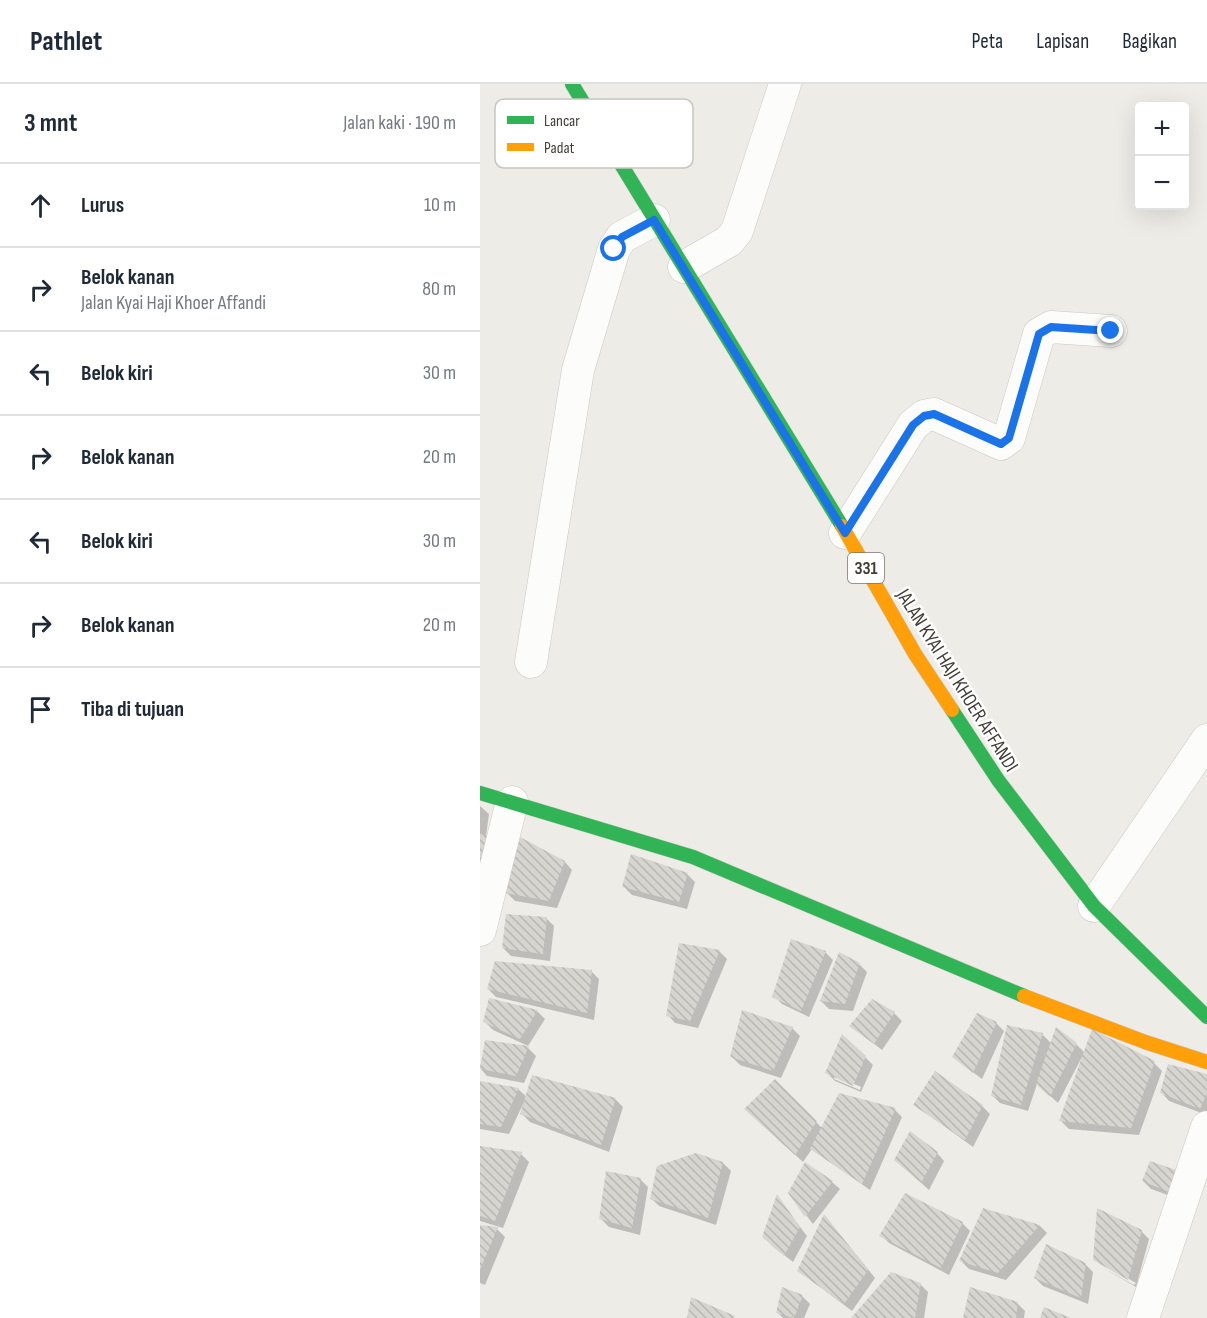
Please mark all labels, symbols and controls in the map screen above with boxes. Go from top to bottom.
text: Pathlet [30,25,102,58]
text: Peta [972,29,1003,54]
text: Lapisan [1036,29,1089,54]
text: Bagikan [1122,29,1177,54]
legend [495,99,693,168]
map controls [1135,102,1189,210]
button: + [1135,102,1189,156]
text: 3 mnt [24,108,77,139]
text: Jalan kaki · 190 m [343,111,456,135]
text: Lancar [544,112,580,131]
text: Padat [544,139,575,158]
button: − [1135,156,1189,210]
icon: ahead [24,189,57,222]
text: Lurus [81,192,124,219]
text: 10 m [424,193,456,217]
route start [600,235,626,261]
text: Belok kanan [81,264,174,291]
icon: right [24,273,57,306]
text: 80 m [422,277,456,301]
text: Jalan Kyai Haji Khoer Affandi [81,291,266,315]
route end [1097,317,1123,343]
icon: left [24,357,57,390]
text: Belok kiri [81,360,153,387]
text: 30 m [423,361,456,385]
icon: right [24,441,57,474]
text: Belok kanan [81,444,174,471]
text: 20 m [423,445,456,469]
icon: left [24,525,57,558]
text: Belok kiri [81,528,153,555]
text: 30 m [423,529,456,553]
road number: 331 [848,553,884,583]
street label: JALAN KYAI HAJI KHOER AFFANDI [891,584,1023,776]
icon: right [24,609,57,642]
text: Belok kanan [81,612,174,639]
text: 20 m [423,613,456,637]
icon: arrive [24,693,57,726]
text: Tiba di tujuan [81,696,184,723]

